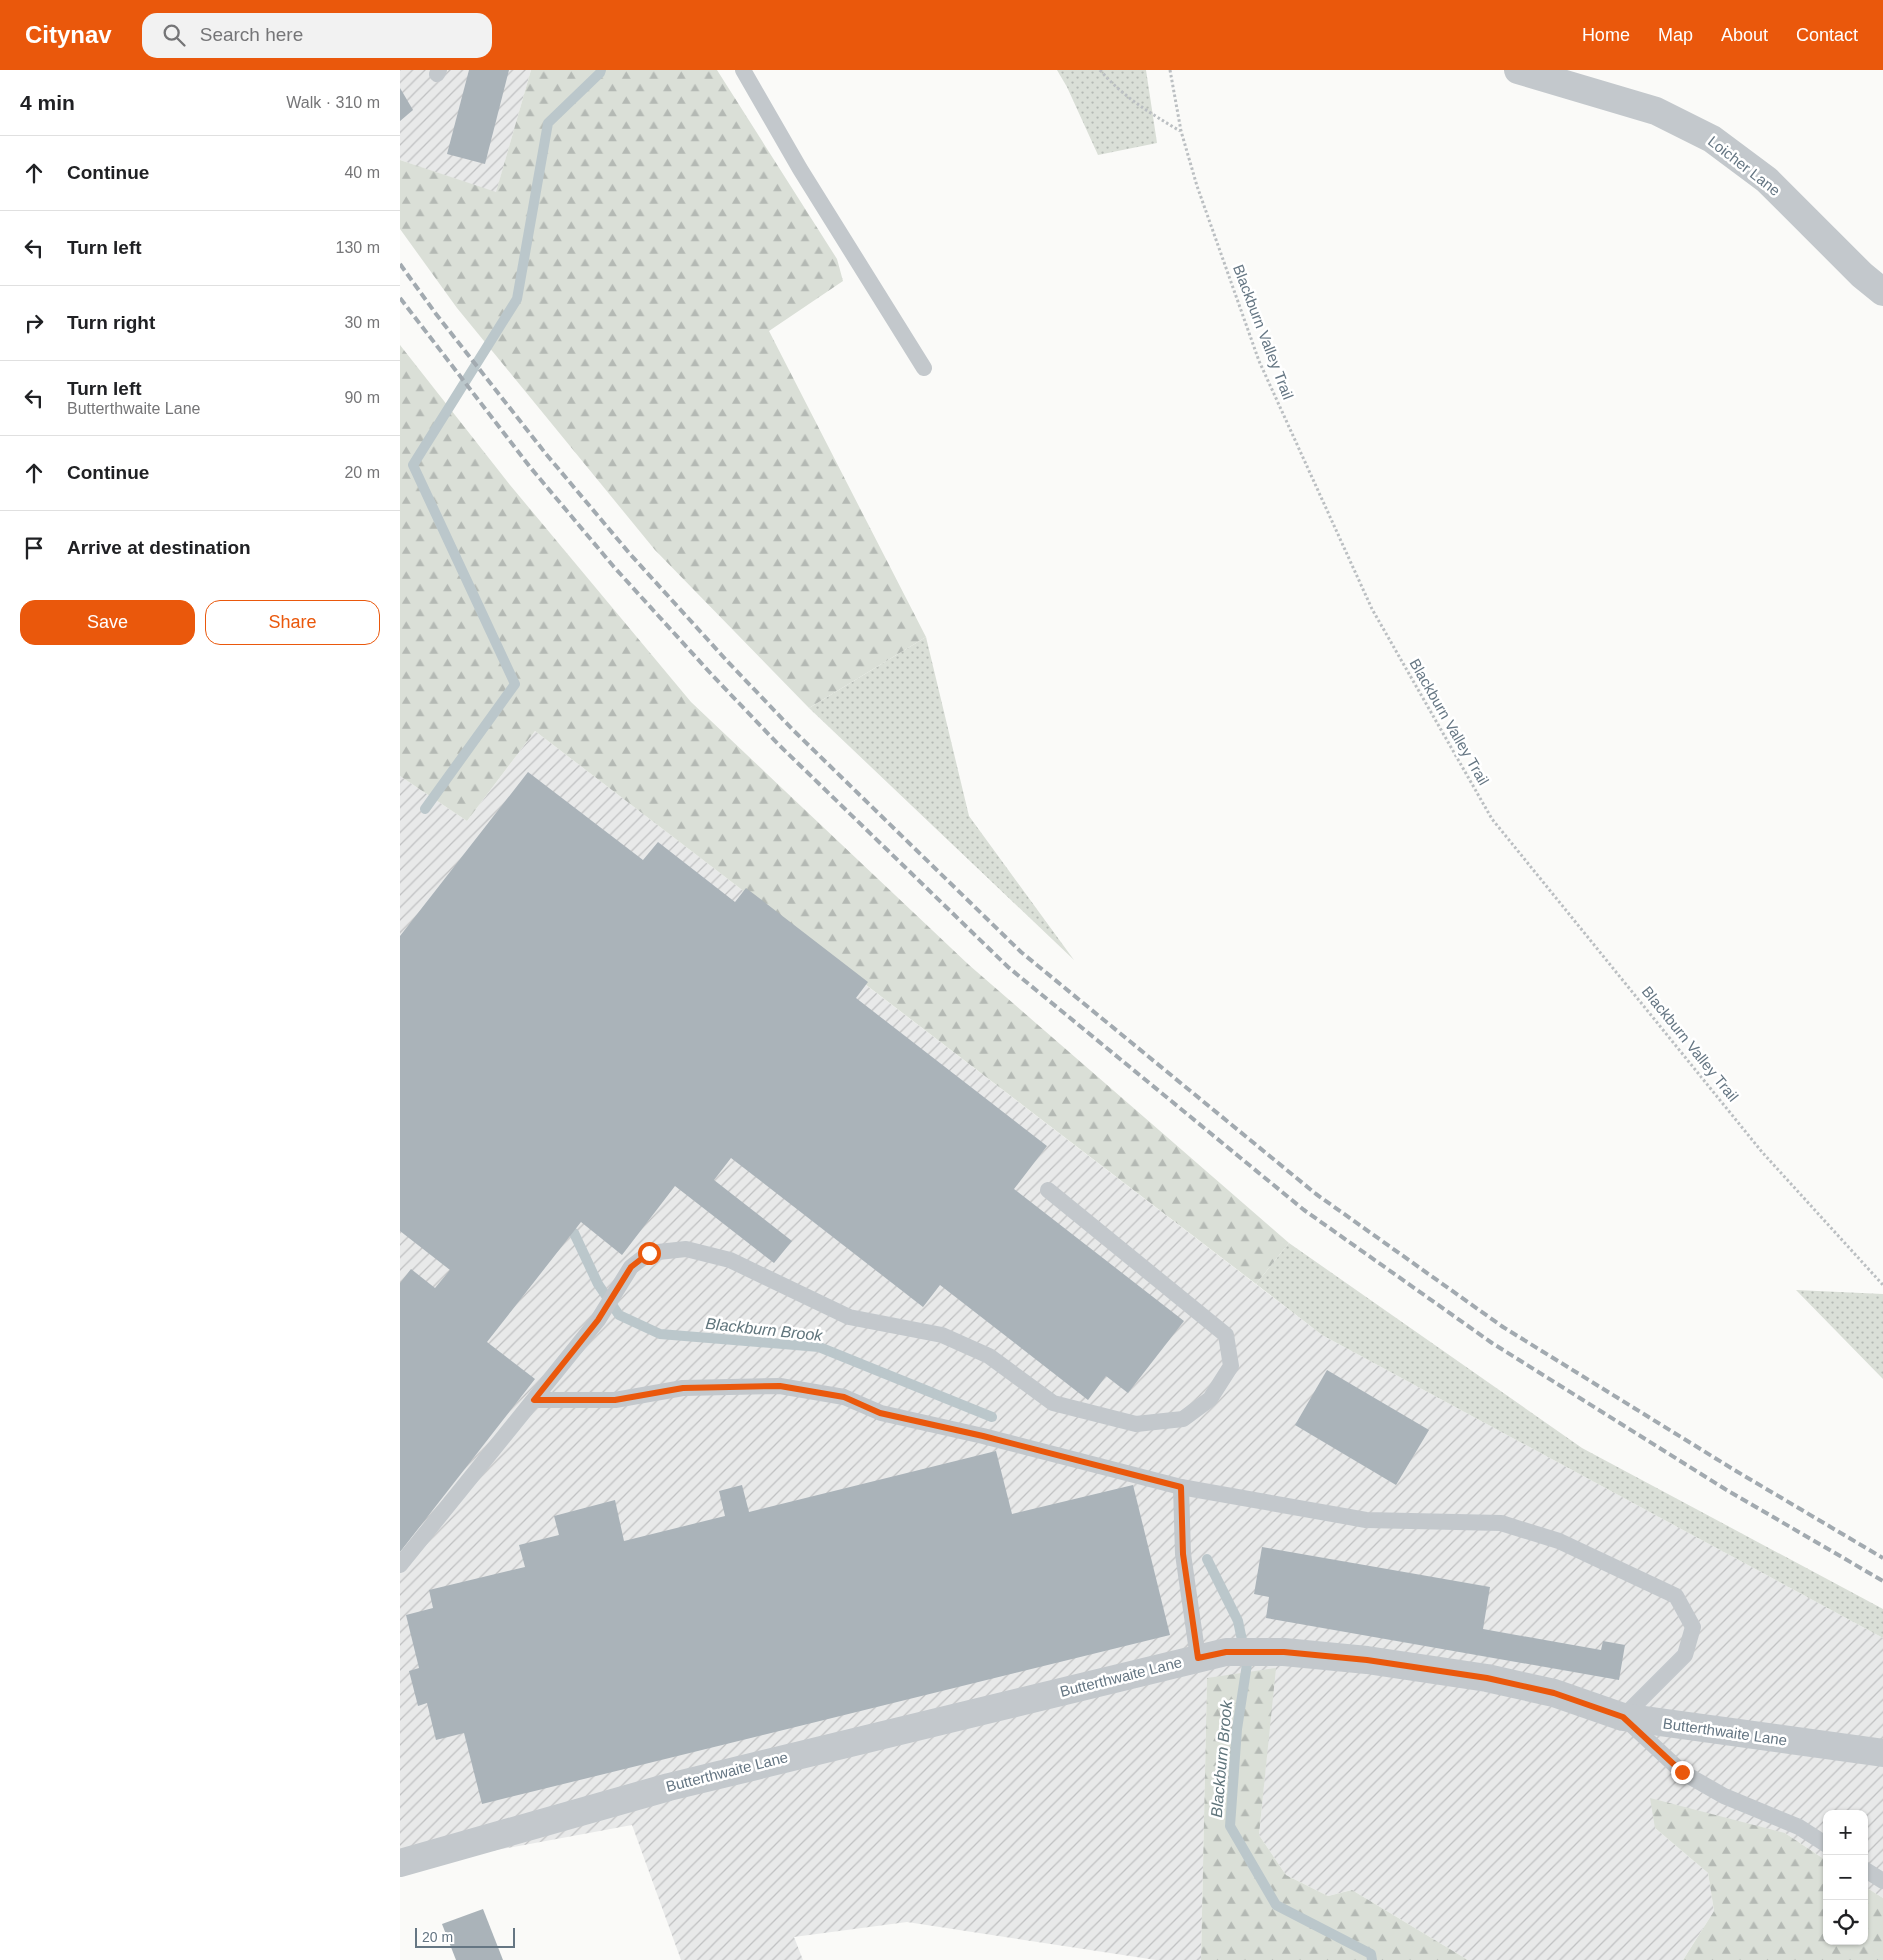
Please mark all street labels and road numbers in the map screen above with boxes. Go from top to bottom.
street label: Loicher Lane [1705,132,1784,199]
street label: Blackburn Valley Trail [1230,262,1297,402]
street label: Blackburn Valley Trail [1406,656,1493,788]
street label: Blackburn Valley Trail [1639,983,1742,1105]
street label: Butterthwaite Lane [1058,1653,1184,1700]
street label: Butterthwaite Lane [1662,1714,1788,1749]
street label: Butterthwaite Lane [664,1748,790,1795]

